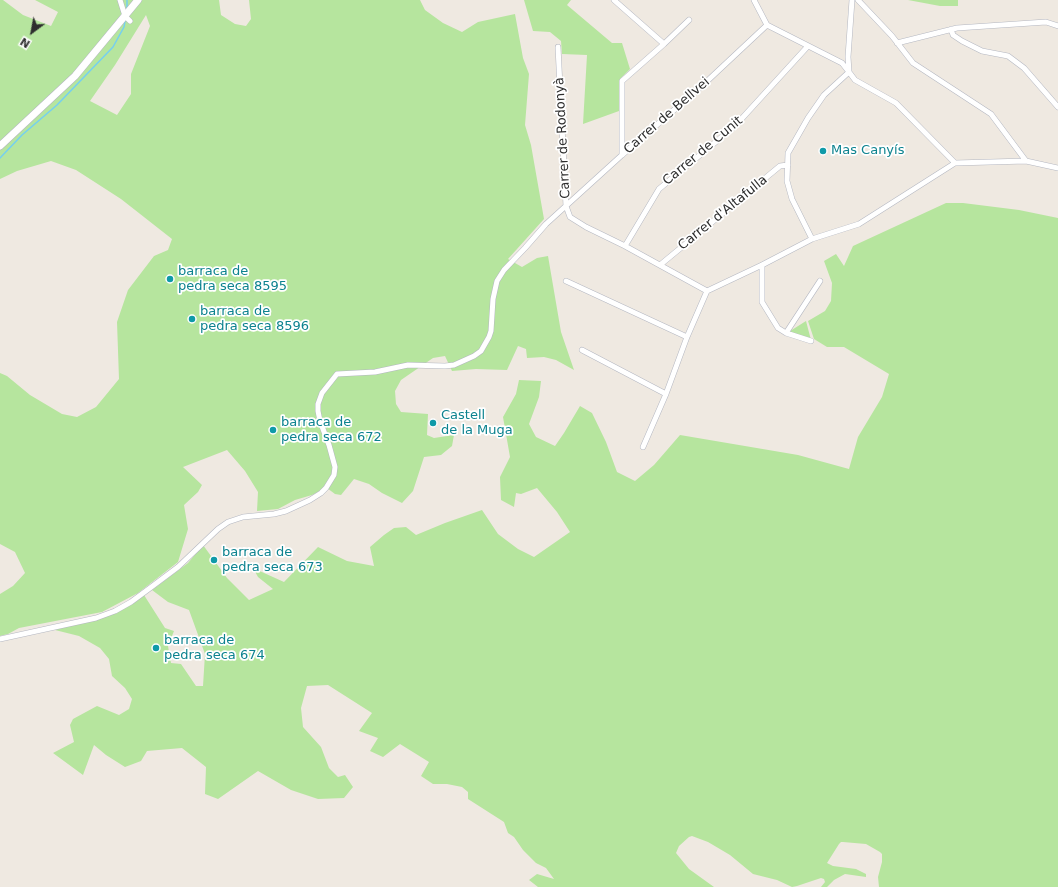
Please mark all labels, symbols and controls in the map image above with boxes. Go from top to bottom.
north arrow [12,12,52,52]
text: N [18,35,33,51]
street label: Carrer de Bellvei [621,75,713,157]
street label: Carrer de Rodonyà [552,77,574,199]
street label: Carrer de Cunit [660,113,746,189]
place label: Mas Canyís [831,143,904,159]
marker: Mas Canyís [818,146,828,156]
street label: Carrer d'Altafulla [675,172,771,254]
place label: barraca de pedra seca 8595 [178,264,287,295]
marker: barraca de pedra seca 8595 [165,274,175,284]
place label: barraca de pedra seca 8596 [200,304,309,335]
marker: barraca de pedra seca 8596 [187,314,197,324]
place label: Castell de la Muga [441,408,513,439]
place label: barraca de pedra seca 672 [281,415,382,446]
marker: Castell de la Muga [428,418,438,428]
marker: barraca de pedra seca 672 [268,425,278,435]
place label: barraca de pedra seca 673 [222,545,323,576]
marker: barraca de pedra seca 673 [209,555,219,565]
place label: barraca de pedra seca 674 [164,633,265,664]
marker: barraca de pedra seca 674 [151,643,161,653]

